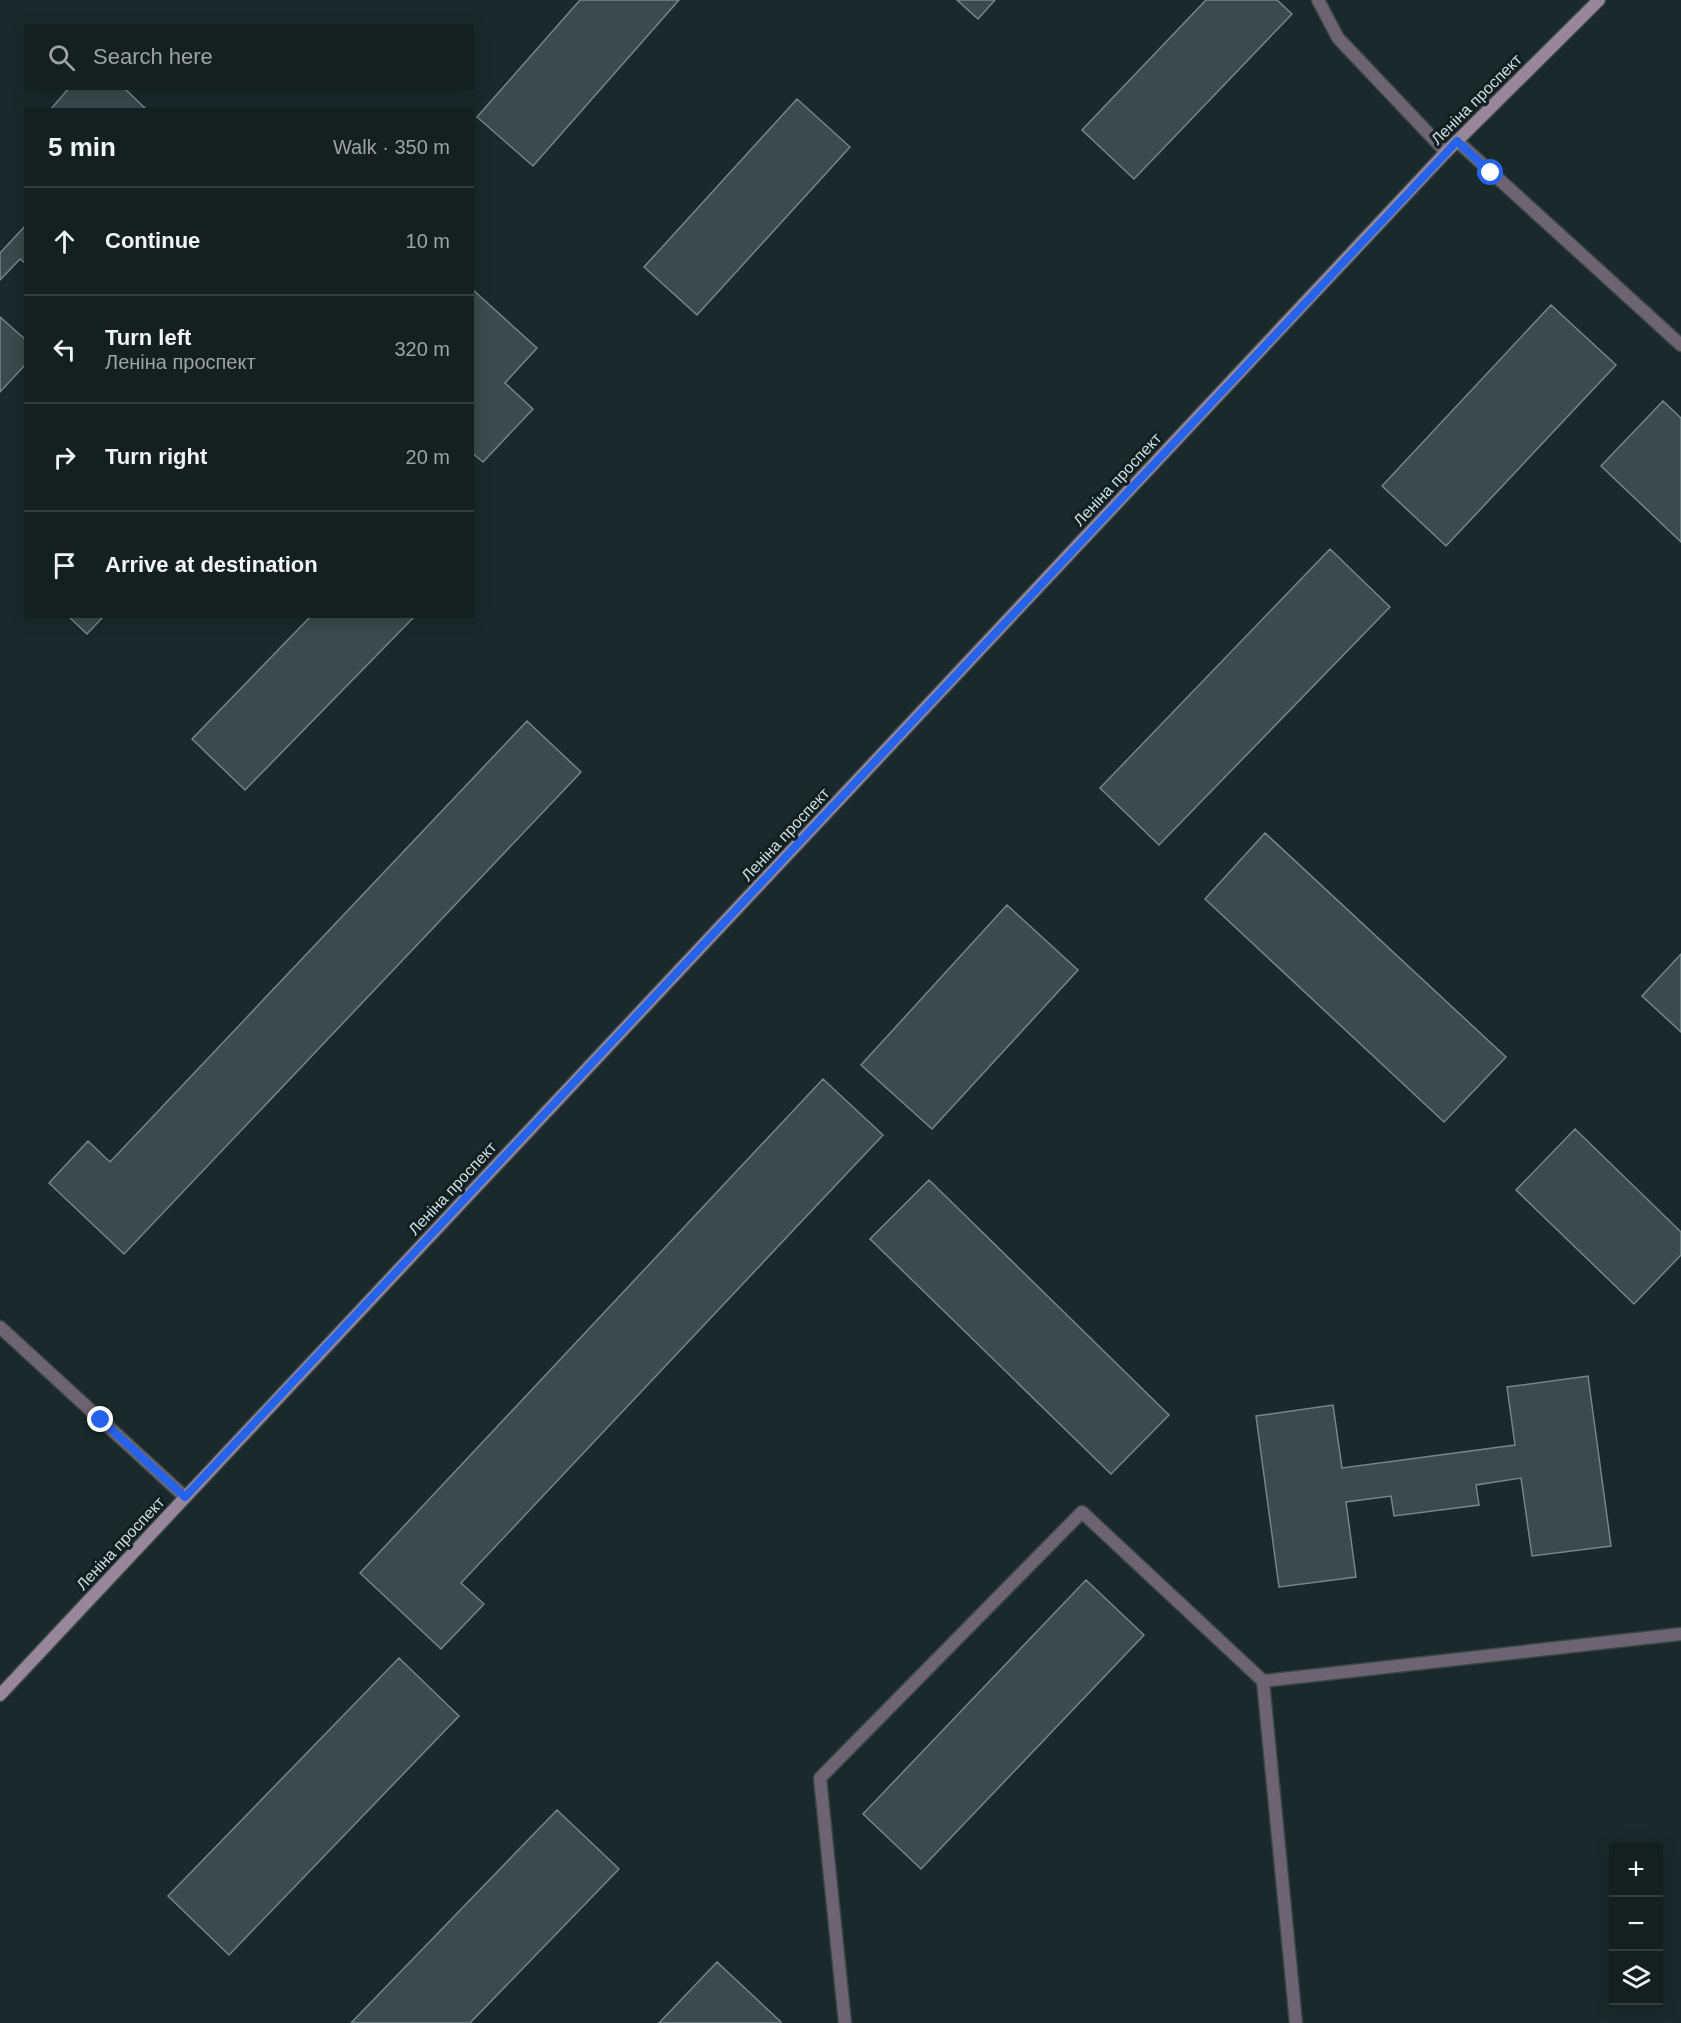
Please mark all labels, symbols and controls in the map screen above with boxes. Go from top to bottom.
search box [24,24,474,90]
icon: search [45,41,78,74]
text: Search here [93,44,213,69]
street label: Леніна проспект [1428,50,1525,148]
text: 5 min [48,132,116,162]
text: Walk · 350 m [333,136,450,158]
route start [1477,159,1503,185]
icon: ahead [48,225,81,258]
text: Continue [105,228,200,253]
text: 10 m [406,230,450,252]
text: Turn left [105,325,191,350]
icon: left [48,333,81,366]
text: 320 m [394,338,450,360]
text: Леніна проспект [105,351,256,373]
street label: Леніна проспект [1070,429,1165,529]
icon: right [48,441,81,474]
text: Turn right [105,444,207,469]
text: 20 m [406,446,450,468]
icon: arrive [48,549,81,582]
text: Arrive at destination [105,552,318,577]
street label: Леніна проспект [738,784,833,884]
street label: Леніна проспект [405,1138,500,1238]
route end [87,1406,113,1432]
street label: Леніна проспект [73,1493,168,1593]
map controls [1609,1843,1663,2005]
button: + [1609,1843,1663,1897]
button: − [1609,1897,1663,1951]
button: layers [1609,1951,1663,2005]

